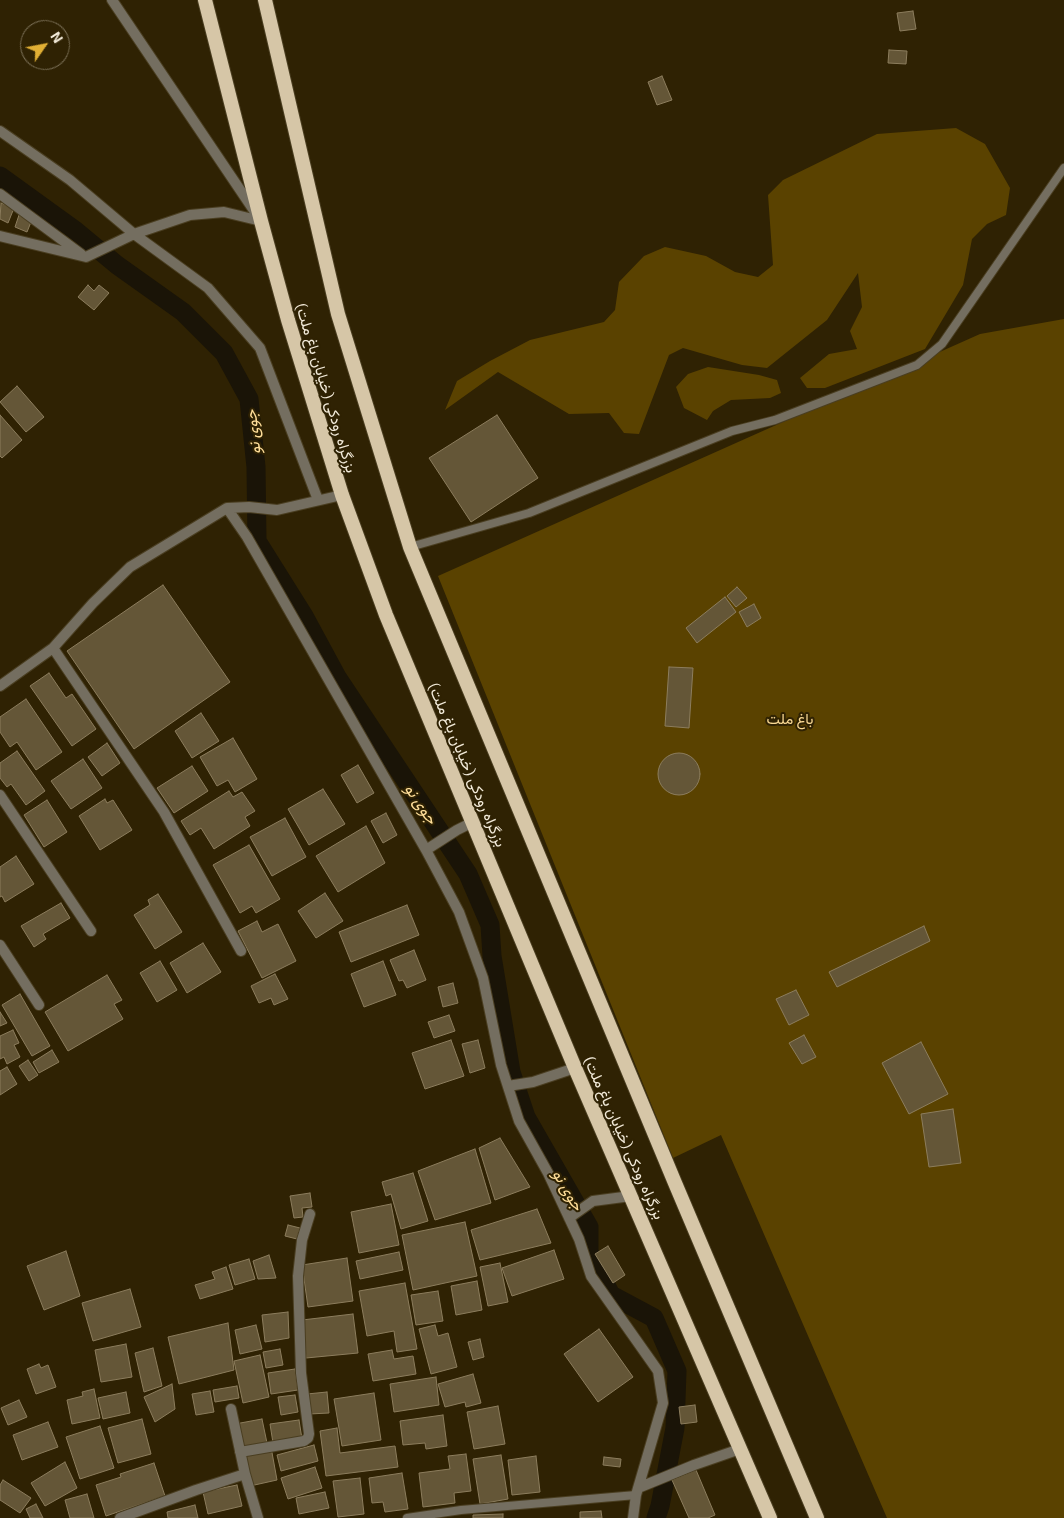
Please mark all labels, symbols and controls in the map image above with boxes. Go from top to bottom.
north arrow [20,20,70,70]
text: N [47,28,67,46]
street label: بزرگراه رودکی (خیابان باغ ملت) [292,301,360,475]
water label: جوی نو [241,409,265,455]
street label: بزرگراه رودکی (خیابان باغ ملت) [424,680,510,850]
park label: باغ ملت [767,710,813,728]
water label: جوی نو [401,780,441,828]
street label: بزرگراه رودکی (خیابان باغ ملت) [580,1054,668,1222]
water label: جوی نو [549,1166,587,1214]

